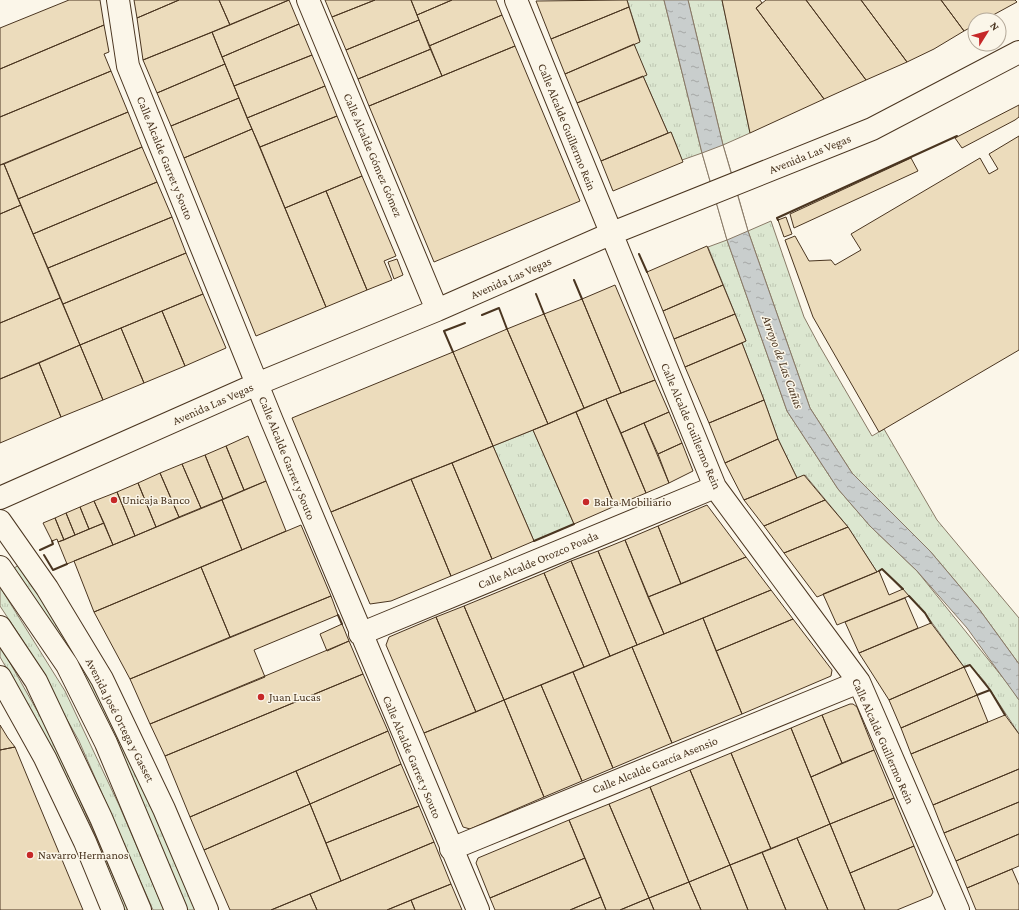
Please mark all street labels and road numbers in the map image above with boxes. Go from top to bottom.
street label: Calle Alcalde Guillermo Rein [535,61,599,193]
street label: Calle Alcalde Gómez Gómez [341,91,405,219]
street label: Calle Alcalde Garret y Souto [134,94,196,222]
street label: Avenida Las Vegas [767,131,853,177]
street label: Avenida Las Vegas [468,254,554,302]
street label: Calle Alcalde Guillermo Rein [658,361,724,492]
street label: Avenida Las Vegas [170,380,256,428]
street label: Calle Alcalde Garret y Souto [256,394,318,522]
street label: Calle Alcalde Orozco Poada [476,528,601,592]
street label: Avenida José Ortega y Gasset [83,656,158,785]
street label: Calle Alcalde Guillermo Rein [849,676,917,806]
street label: Calle Alcalde Garret y Souto [380,693,444,821]
street label: Calle Alcalde García Asensio [590,733,720,797]

